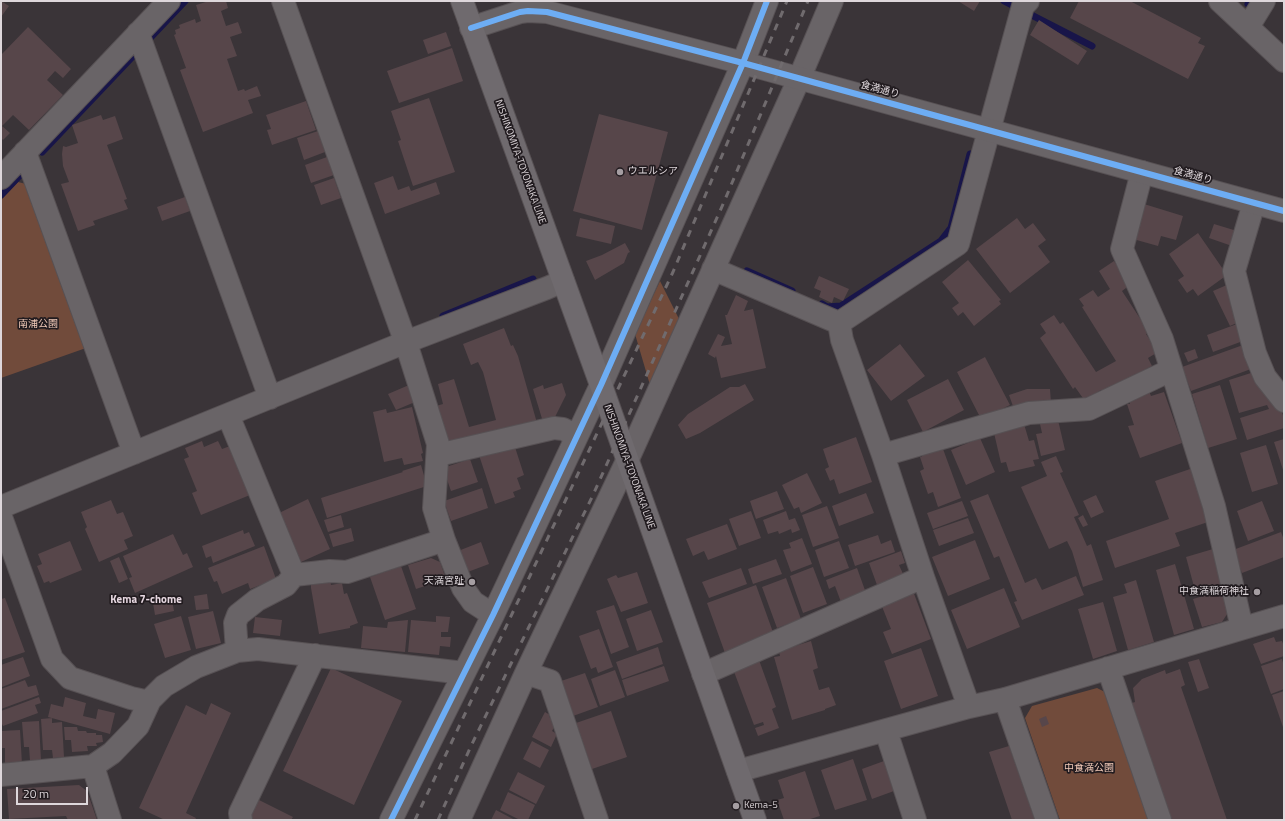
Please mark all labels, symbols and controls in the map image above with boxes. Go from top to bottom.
street label: 食満通り [859,79,901,101]
street label: NISHINOMIYA-TOYONAKA LINE [492,98,548,226]
street label: 食満通り [1172,165,1214,187]
place label: ウエルシア [628,166,678,178]
marker: ウエルシア [615,167,625,177]
park label: 南浦公園 [18,319,58,331]
street label: NISHINOMIYA-TOYONAKA LINE [601,403,657,531]
place label: 天満宮趾 [424,576,464,588]
marker: 天満宮趾 [467,577,477,587]
place label: 中食満稲荷神社 [1179,586,1249,598]
marker: 中食満稲荷神社 [1252,587,1262,597]
district label: Kema 7-chome [110,593,182,607]
park label: 中食満公園 [1064,763,1114,775]
scale bar [18,779,90,805]
text: 20 m [23,784,49,803]
place label: Kema-5 [744,800,778,812]
marker: Kema-5 [731,801,741,811]

